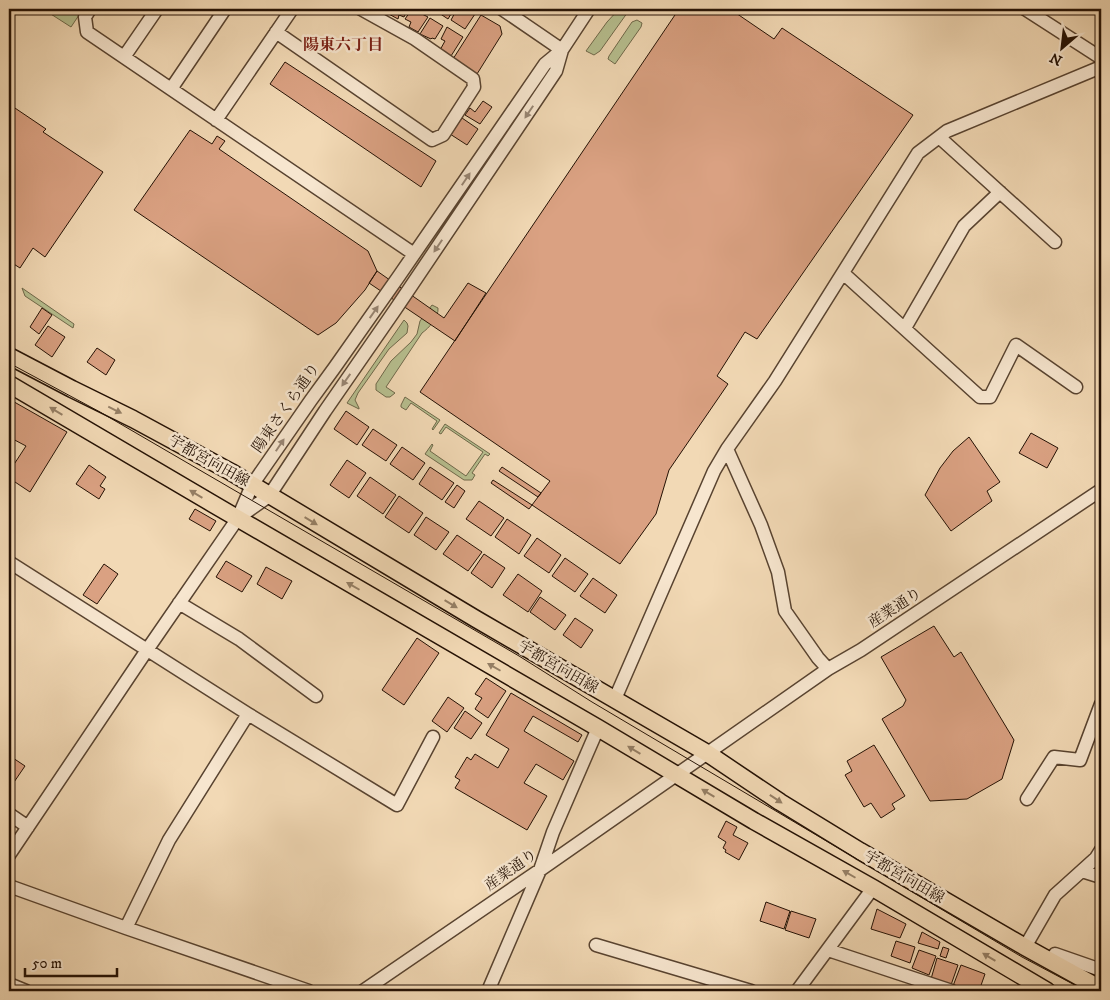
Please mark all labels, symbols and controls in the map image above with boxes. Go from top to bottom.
north arrow [1038,22,1088,72]
district label: 陽東六丁目 [303,35,383,55]
text: N [1047,48,1066,69]
one-way arrow [524,105,534,118]
one-way arrow [461,172,471,185]
one-way arrow [433,240,443,253]
one-way arrow [369,305,379,319]
street label: 陽東さくら通り [248,360,324,456]
one-way arrow [341,374,351,387]
one-way arrow [107,406,122,414]
one-way arrow [49,407,62,416]
street label: 宇都宮向田線 [165,431,253,491]
one-way arrow [275,438,285,452]
one-way arrow [189,489,202,498]
one-way arrow [304,516,317,525]
one-way arrow [347,581,360,590]
street label: 産業通り [865,584,925,632]
one-way arrow [444,600,457,609]
street label: 宇都宮向田線 [514,636,602,698]
one-way arrow [487,663,501,672]
one-way arrow [627,745,640,754]
one-way arrow [702,789,715,798]
one-way arrow [770,794,783,804]
street label: 産業通り [481,845,541,895]
street label: 宇都宮向田線 [860,846,948,908]
one-way arrow [842,870,857,878]
scale bar [25,945,118,977]
one-way arrow [981,953,996,961]
text: 50 m [32,954,62,973]

